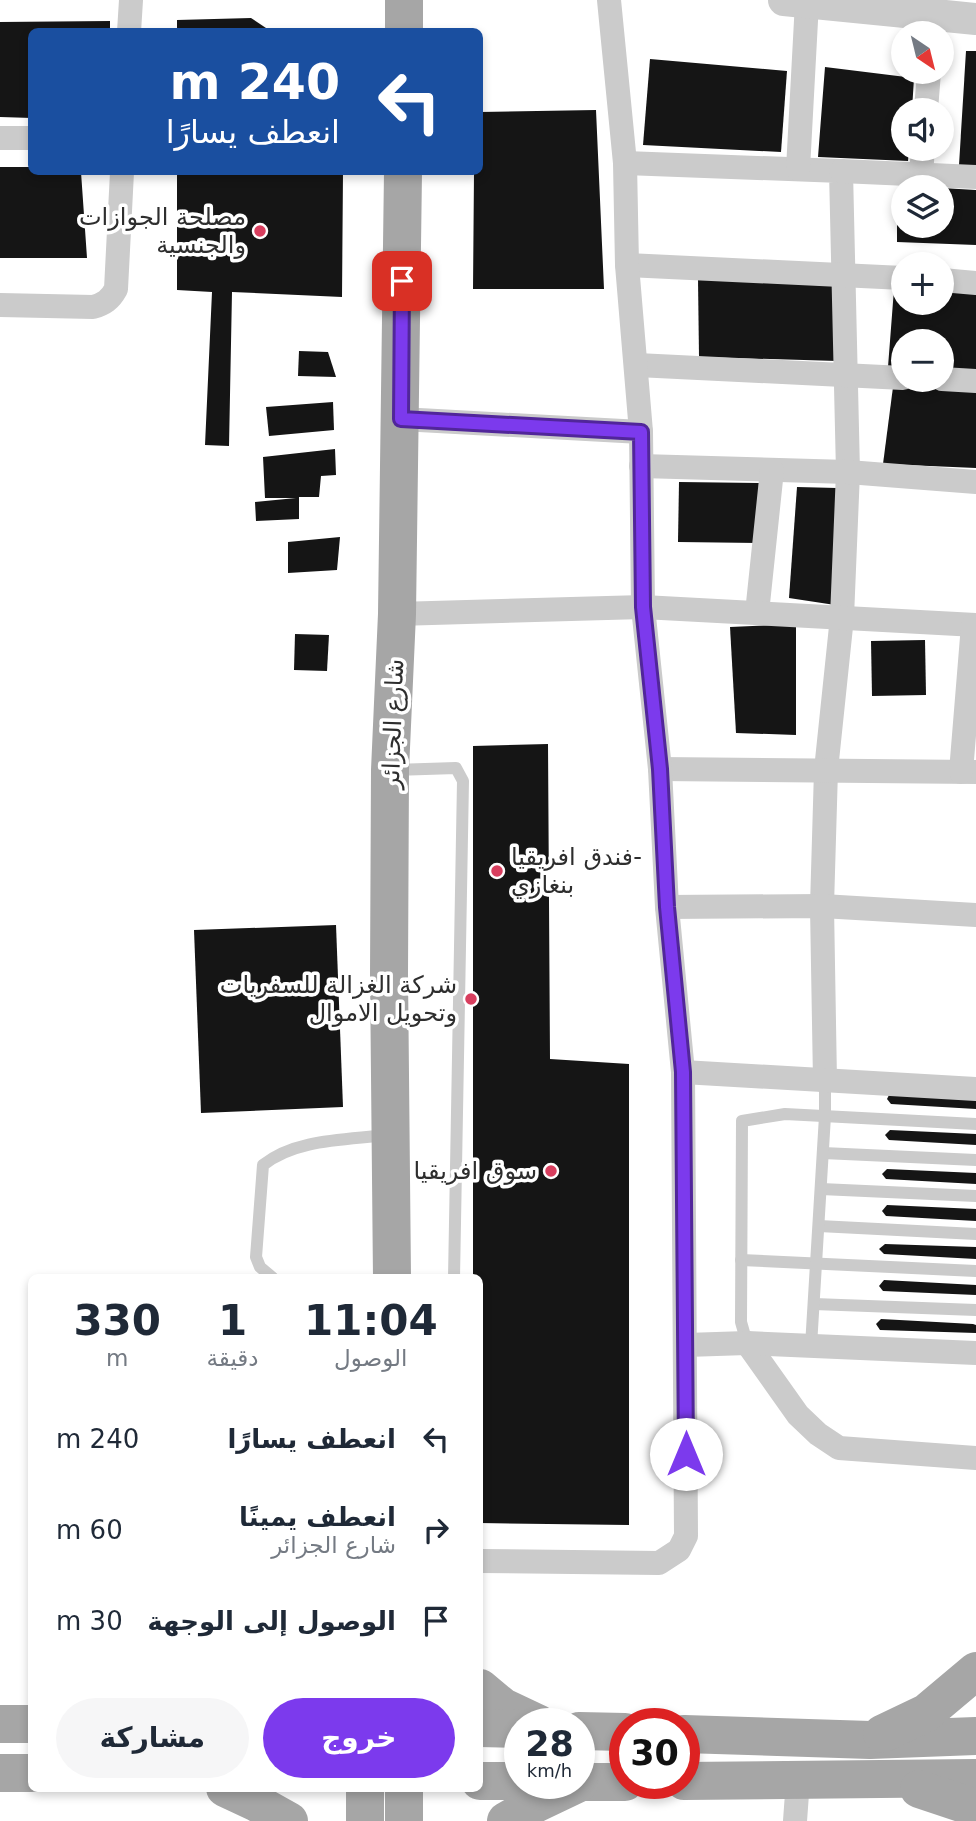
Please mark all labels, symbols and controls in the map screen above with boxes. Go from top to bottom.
north arrow [891,21,954,84]
map controls [891,21,954,392]
text: 240 m [170,54,340,111]
icon: left [364,56,455,147]
button: sound [891,98,954,161]
text: انعطف يسارًا [166,113,340,151]
button: layers [891,175,954,238]
place label: مصلحة الجوازات والجنسية [79,203,246,259]
marker: مصلحة الجوازات والجنسية [252,223,268,239]
pin [372,251,432,311]
button: + [891,252,954,315]
icon: arrive [383,262,421,300]
button: − [891,329,954,392]
street label: شارع الجزائر [377,658,409,791]
place label: فندق افريقيا- بنغازي [511,843,642,899]
marker: فندق افريقيا- بنغازي [489,863,505,879]
place label: شركة الغزالة للسفريات وتحويل الاموال [220,971,457,1027]
marker: شركة الغزالة للسفريات وتحويل الاموال [463,991,479,1007]
place label: سوق افريقيا [413,1157,537,1185]
marker: سوق افريقيا [543,1163,559,1179]
text: 330 [73,1296,161,1345]
text: 1 [218,1296,247,1345]
text: 11:04 [304,1296,438,1345]
text: m [106,1345,128,1371]
text: دقيقة [206,1345,259,1371]
text: الوصول [334,1345,407,1371]
position arrow [649,1417,723,1491]
icon: left [417,1420,455,1458]
text: 240 m [56,1424,139,1454]
text: انعطف يسارًا [227,1424,396,1454]
text: انعطف يمينًا [239,1502,396,1532]
icon: right [417,1511,455,1549]
text: 60 m [56,1515,123,1545]
text: شارع الجزائر [271,1532,396,1558]
icon: arrive [417,1602,455,1640]
text: 30 m [56,1606,123,1636]
text: الوصول إلى الوجهة [147,1606,396,1636]
button: مشاركة [56,1698,249,1778]
button: خروج [263,1698,455,1778]
speed limit sign: 30 [609,1708,700,1799]
text: 28 [525,1724,574,1764]
text: km/h [527,1760,572,1781]

